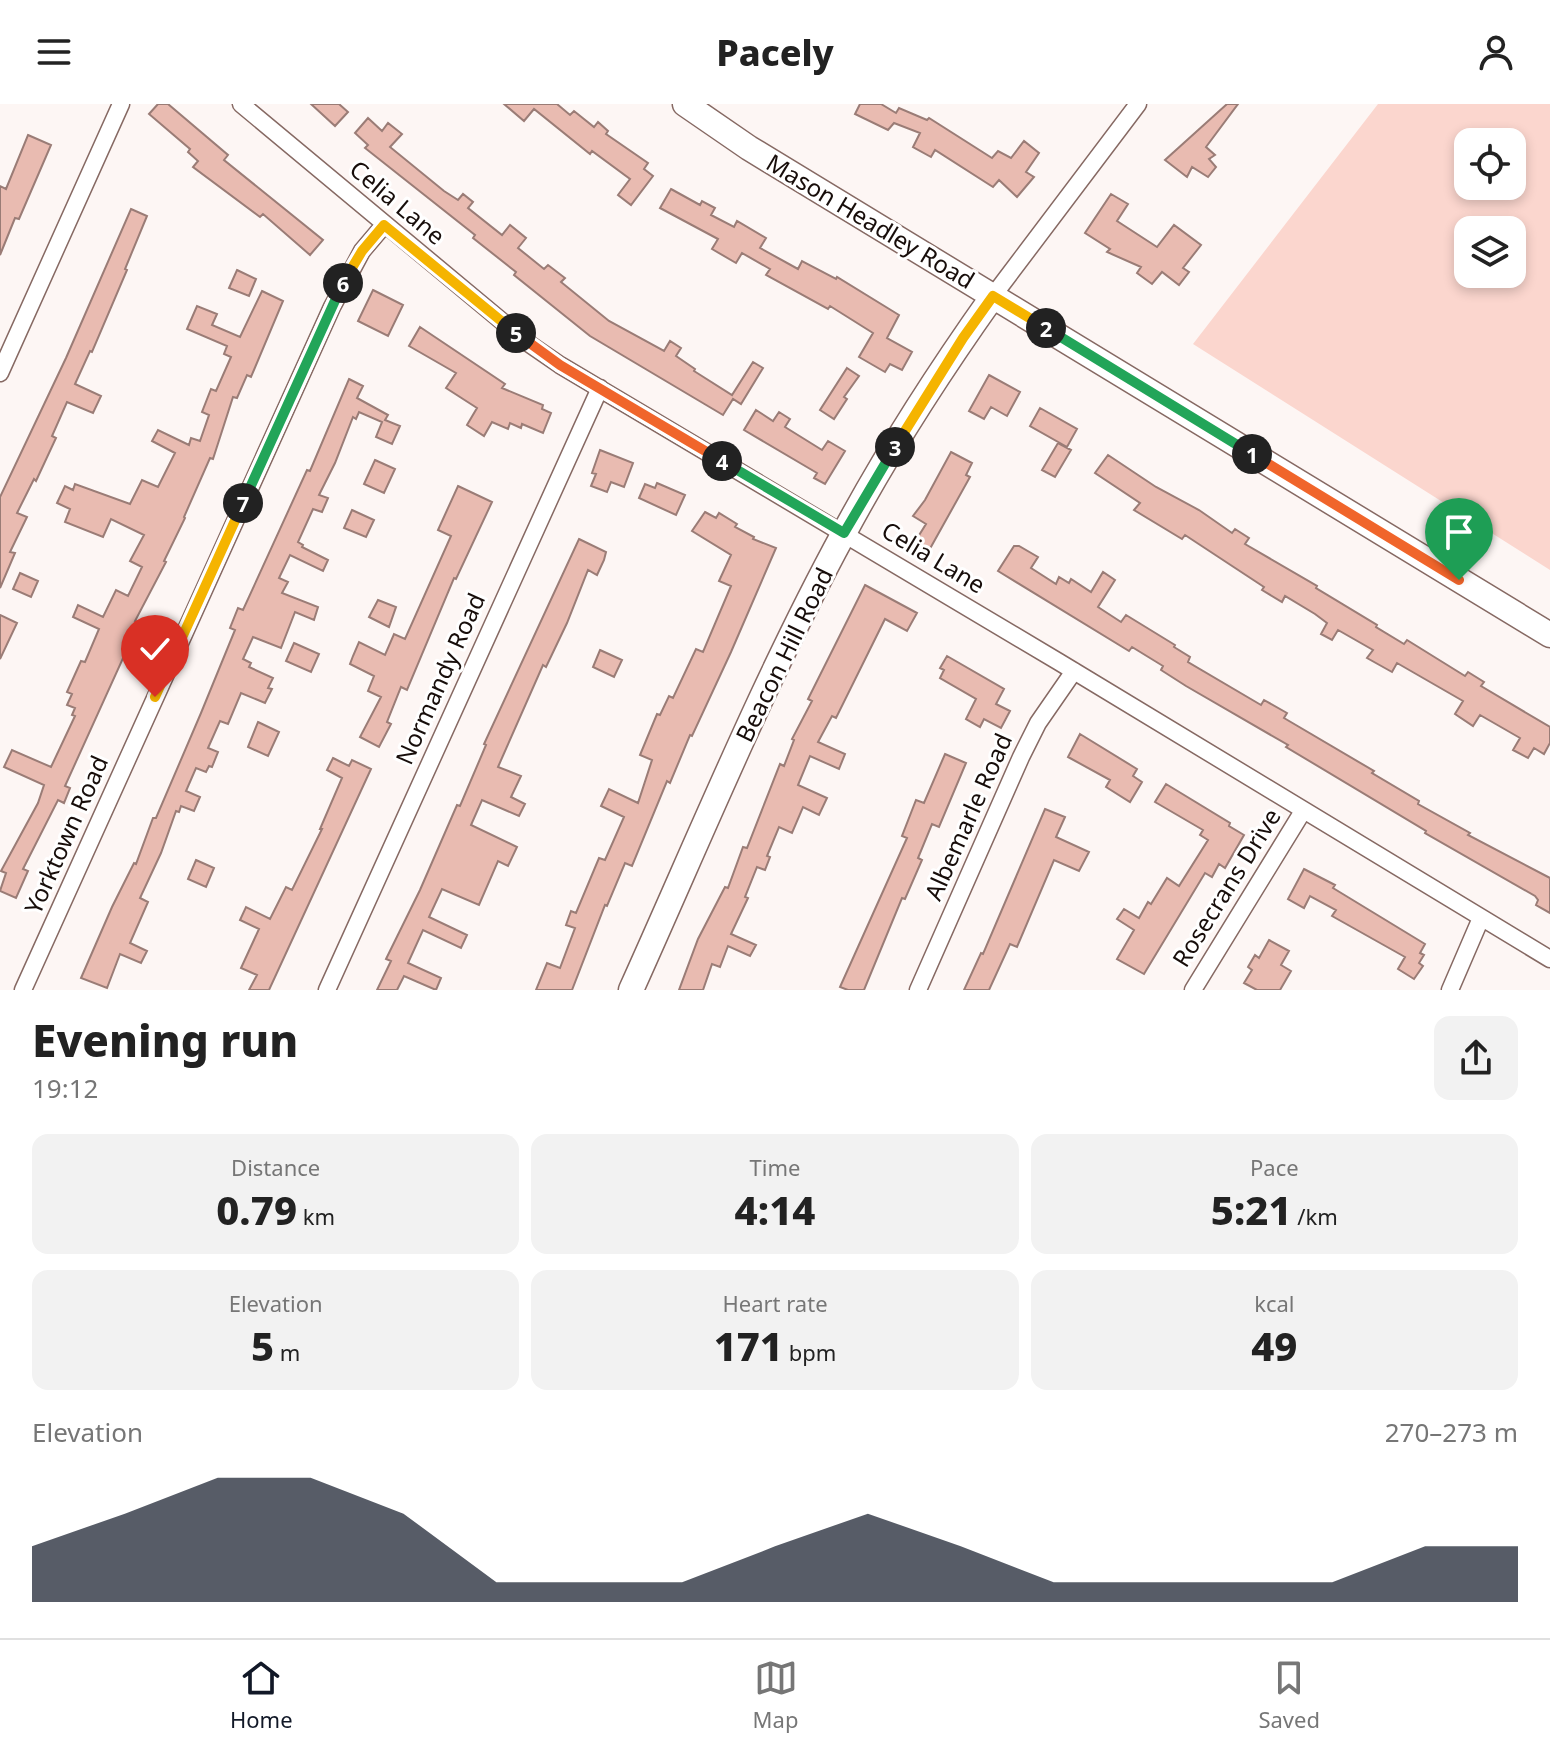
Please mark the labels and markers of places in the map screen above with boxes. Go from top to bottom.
pin: 6 [323,263,363,303]
pin: 2 [1026,308,1066,348]
pin: 5 [496,313,536,353]
pin: 3 [875,427,915,467]
pin: 1 [1232,434,1272,474]
pin: 4 [702,441,742,481]
pin: 7 [223,483,263,523]
pin [1425,498,1493,580]
pin [121,615,189,697]

